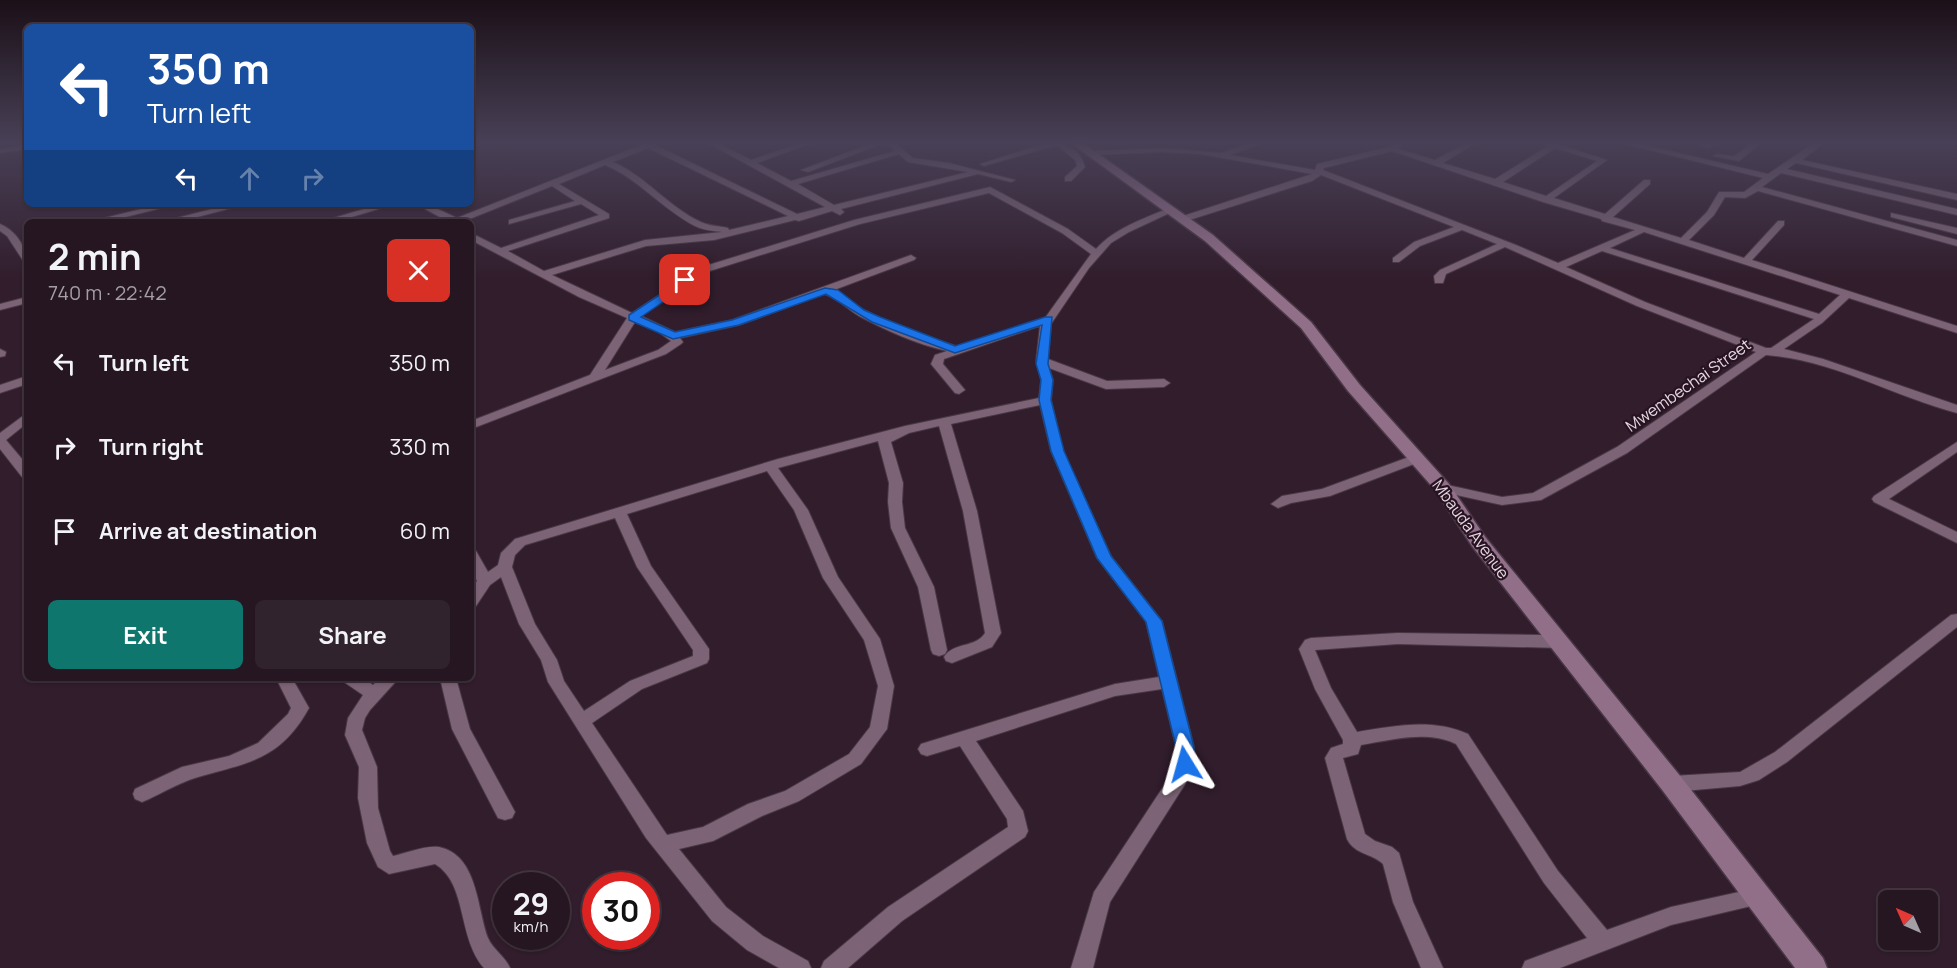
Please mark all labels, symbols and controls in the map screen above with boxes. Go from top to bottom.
text: 350 m [147,39,270,97]
icon: left [48,48,126,126]
text: Turn left [147,94,251,131]
icon: left [170,162,203,195]
icon: ahead [233,162,266,195]
icon: right [296,162,329,195]
text: 2 min [48,232,142,281]
button: close [387,239,450,302]
pin [659,254,710,305]
icon: arrive [668,263,701,296]
text: 740 m · 22:42 [48,279,167,306]
street label: Mwembechai Street [1621,334,1755,436]
icon: left [48,347,81,380]
text: Turn left [99,348,189,378]
text: 350 m [389,348,450,378]
icon: right [48,431,81,464]
text: Turn right [99,432,204,462]
text: 330 m [389,432,450,462]
street label: Mbauda Avenue [1428,475,1514,583]
icon: arrive [48,515,81,548]
text: Arrive at destination [99,516,317,546]
text: 60 m [400,516,450,546]
button: Exit [48,600,243,669]
button: Share [255,600,450,669]
position arrow [1153,732,1217,796]
speed limit sign: 30 [582,872,660,950]
text: 29 [513,883,549,924]
north arrow [1878,890,1938,950]
map controls [1878,890,1938,950]
text: km/h [514,916,548,937]

